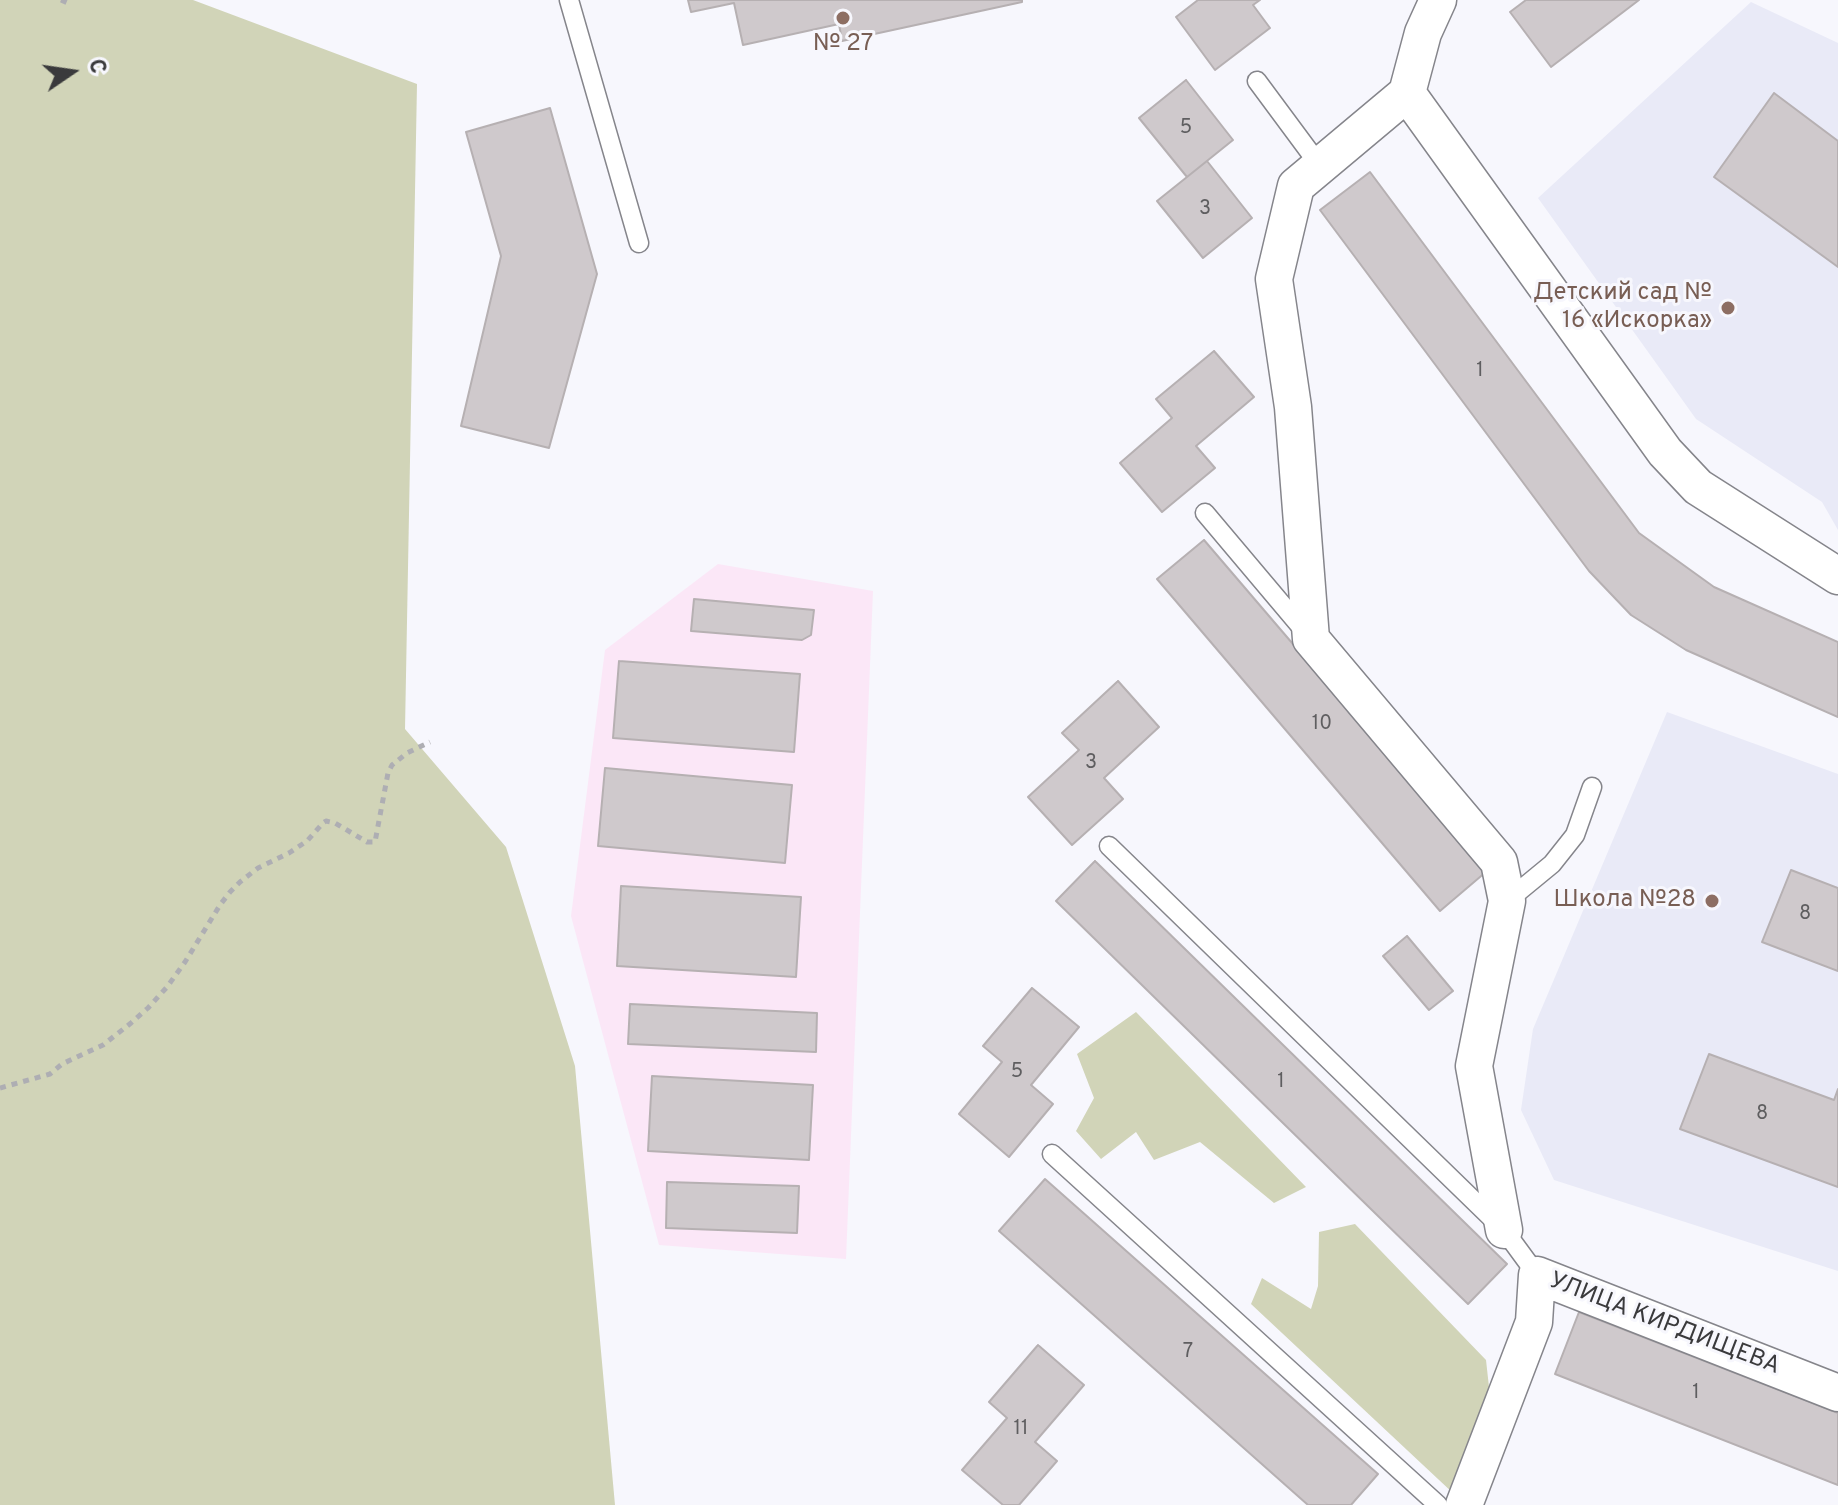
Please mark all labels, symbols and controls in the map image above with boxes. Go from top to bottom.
marker: № 27 [834,9,852,27]
place label: № 27 [813,31,873,59]
north arrow [32,32,112,112]
text: С [81,57,111,76]
house number: 5 [1180,117,1192,141]
house number: 3 [1199,198,1211,222]
place label: Детский сад № 16 «Искорка» [1533,280,1712,336]
marker: Детский сад № 16 «Искорка» [1719,299,1737,317]
house number: 1 [1476,360,1484,384]
house number: 10 [1312,713,1332,737]
house number: 3 [1085,752,1097,776]
place label: Школа №28 [1554,887,1696,915]
marker: Школа №28 [1703,892,1721,910]
house number: 8 [1799,903,1811,927]
house number: 5 [1011,1061,1023,1085]
house number: 1 [1277,1071,1285,1095]
house number: 8 [1756,1103,1768,1127]
street label: УЛИЦА КИРДИЩЕВА [1545,1268,1783,1382]
house number: 7 [1183,1341,1193,1365]
house number: 1 [1692,1382,1700,1406]
house number: 11 [1014,1418,1028,1442]

